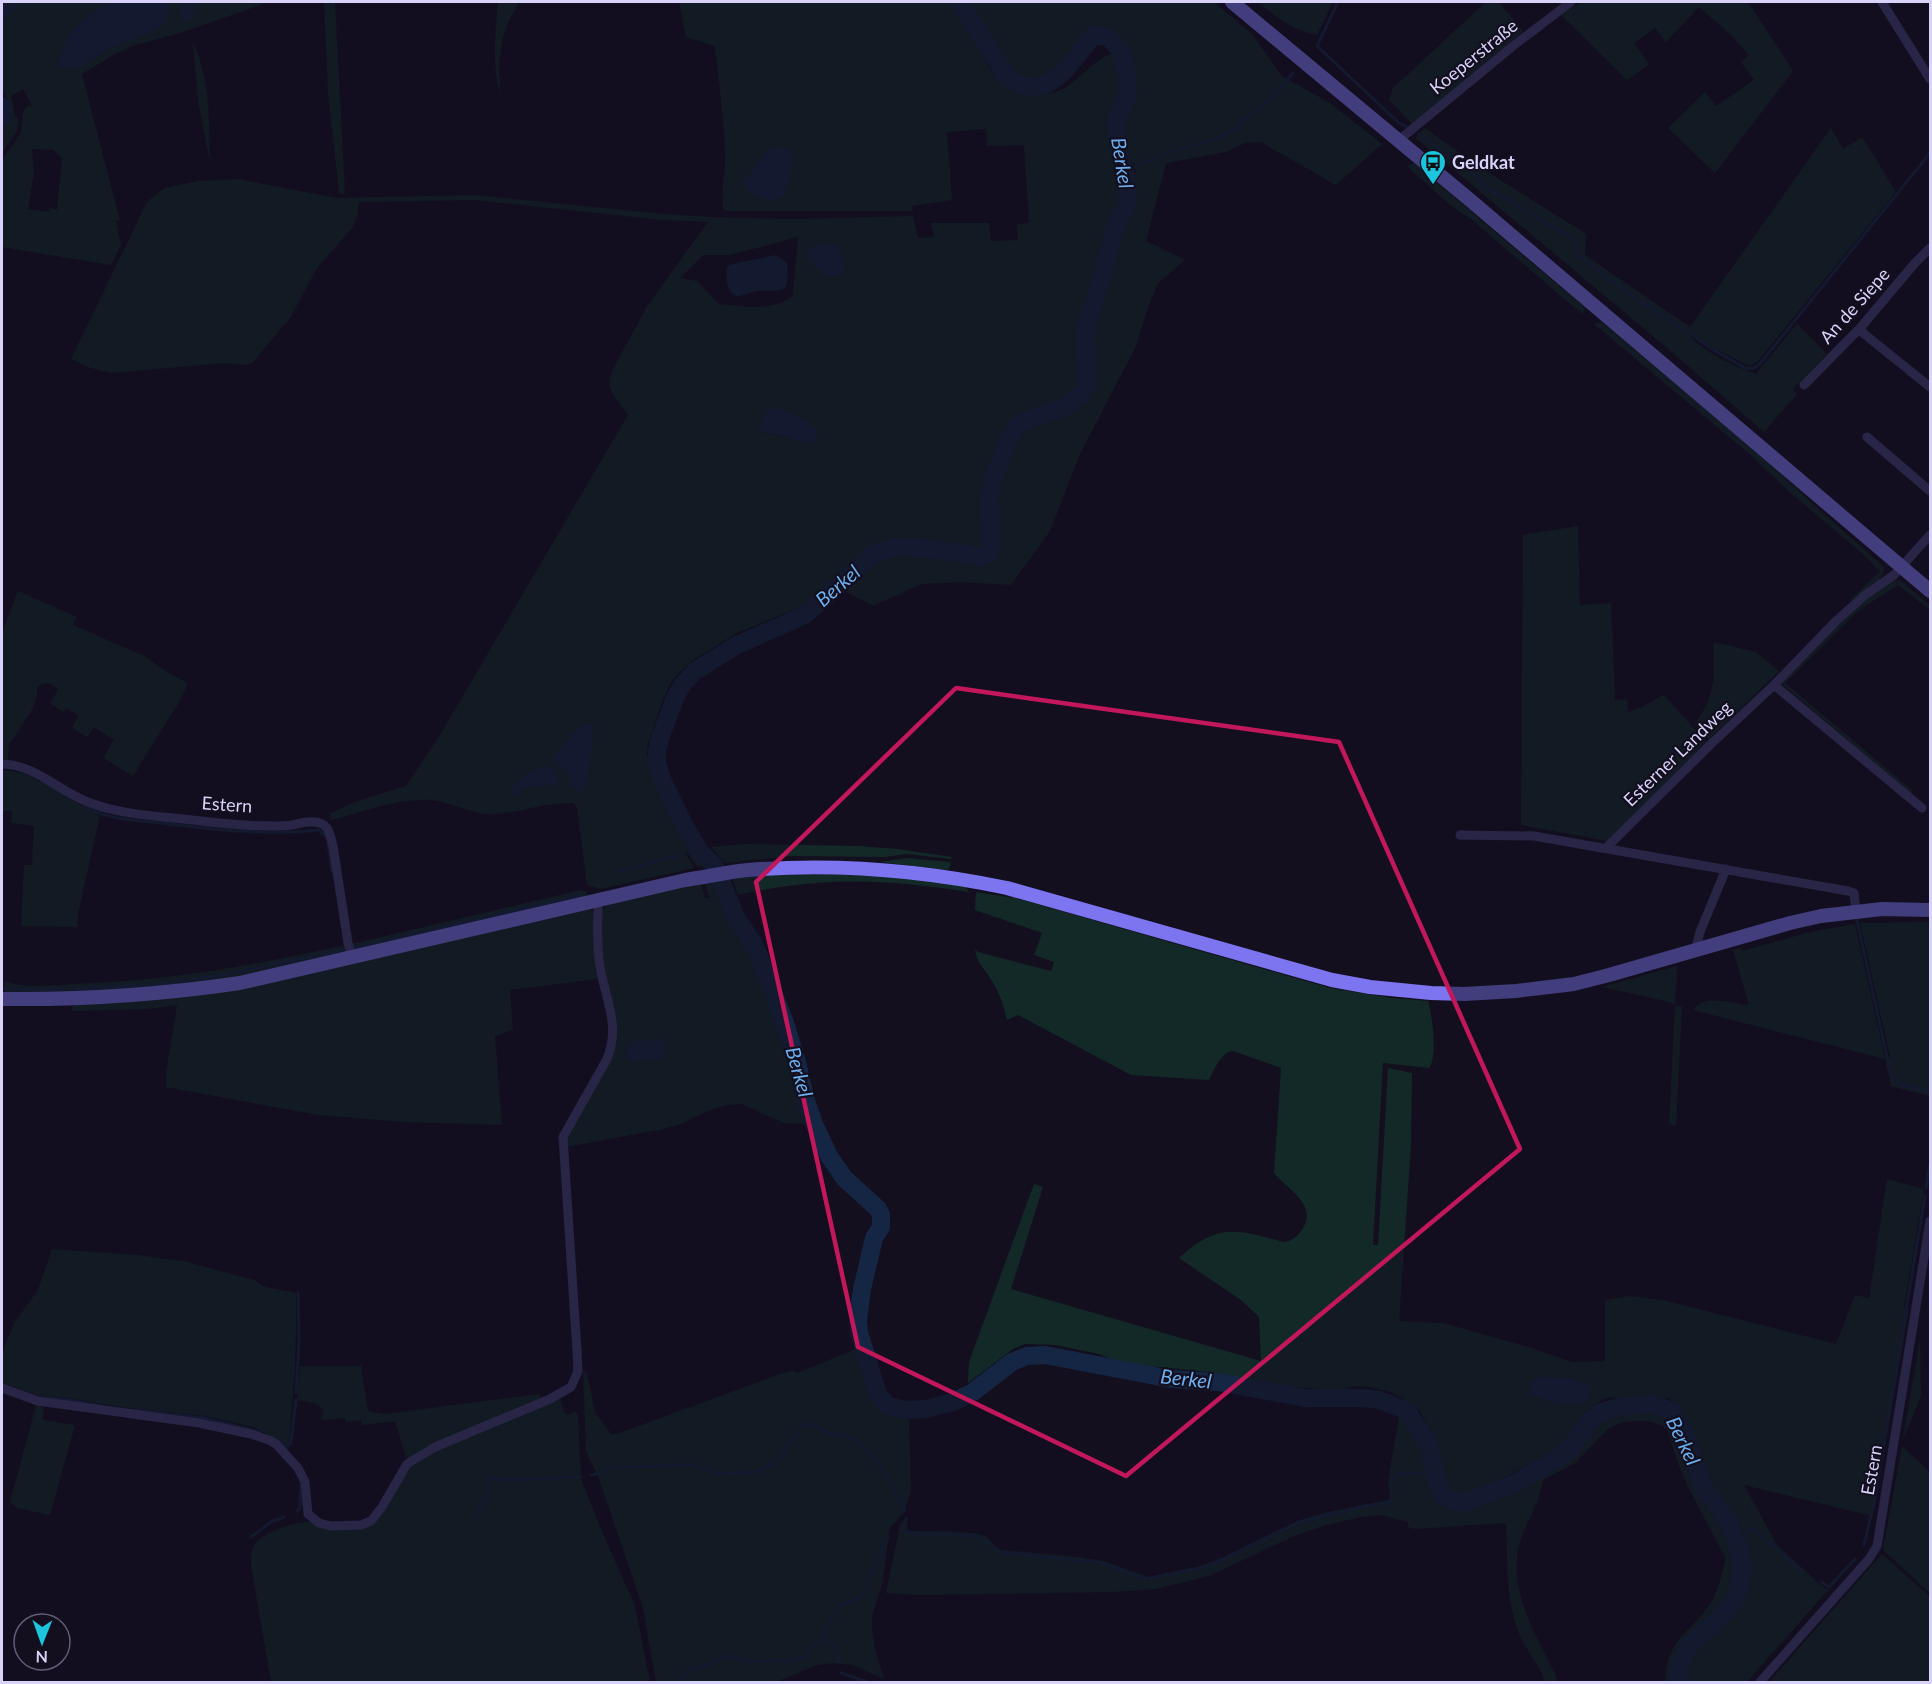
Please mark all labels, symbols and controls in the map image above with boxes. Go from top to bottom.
street label: Koeperstraße [1425,14,1522,98]
water label: Berkel [1107,136,1139,191]
bus stop icon: Geldkat [1418,148,1448,186]
place label: Geldkat [1452,151,1515,173]
street label: An de Siepe [1815,263,1894,348]
water label: Berkel [810,559,865,611]
street label: Esterner Landweg [1619,696,1736,811]
street label: Estern [201,791,253,817]
water label: Berkel [781,1044,819,1100]
water label: Berkel [1159,1363,1213,1393]
water label: Berkel [1662,1412,1706,1469]
street label: Estern [1856,1443,1886,1497]
north arrow [12,1612,72,1672]
text: N [35,1648,48,1667]

